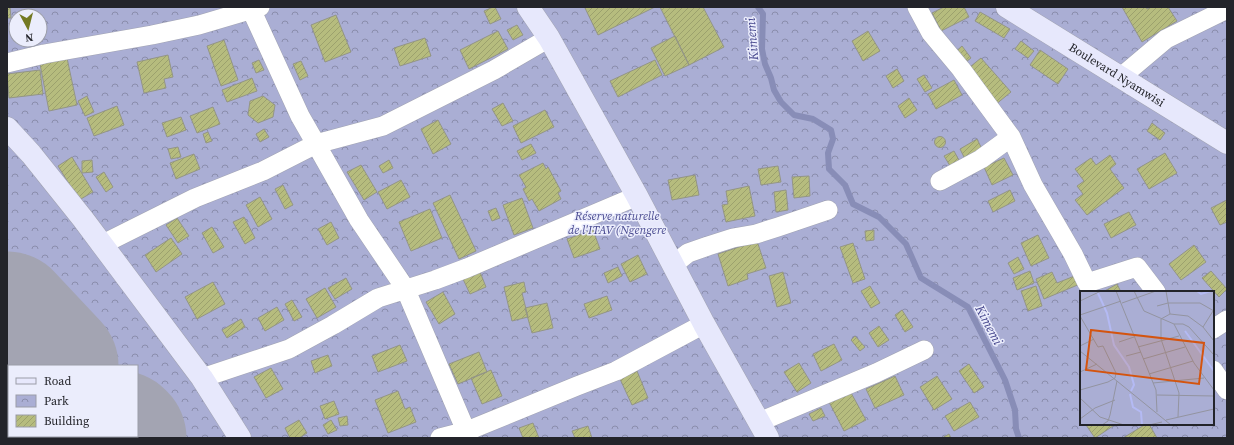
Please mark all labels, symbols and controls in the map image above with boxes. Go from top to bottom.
north arrow [8,8,48,48]
water label: Kimemi [742,17,762,62]
text: N [24,29,34,45]
street label: Boulevard Nyamwisi [1066,39,1168,111]
park label: Réserve naturelle de l'ITAV (Ngengere [568,208,666,238]
inset map [1080,291,1214,425]
water label: Kimemi [971,301,1007,348]
legend [8,365,138,437]
text: Road [44,373,71,389]
text: Park [44,393,69,409]
text: Building [44,413,89,429]

